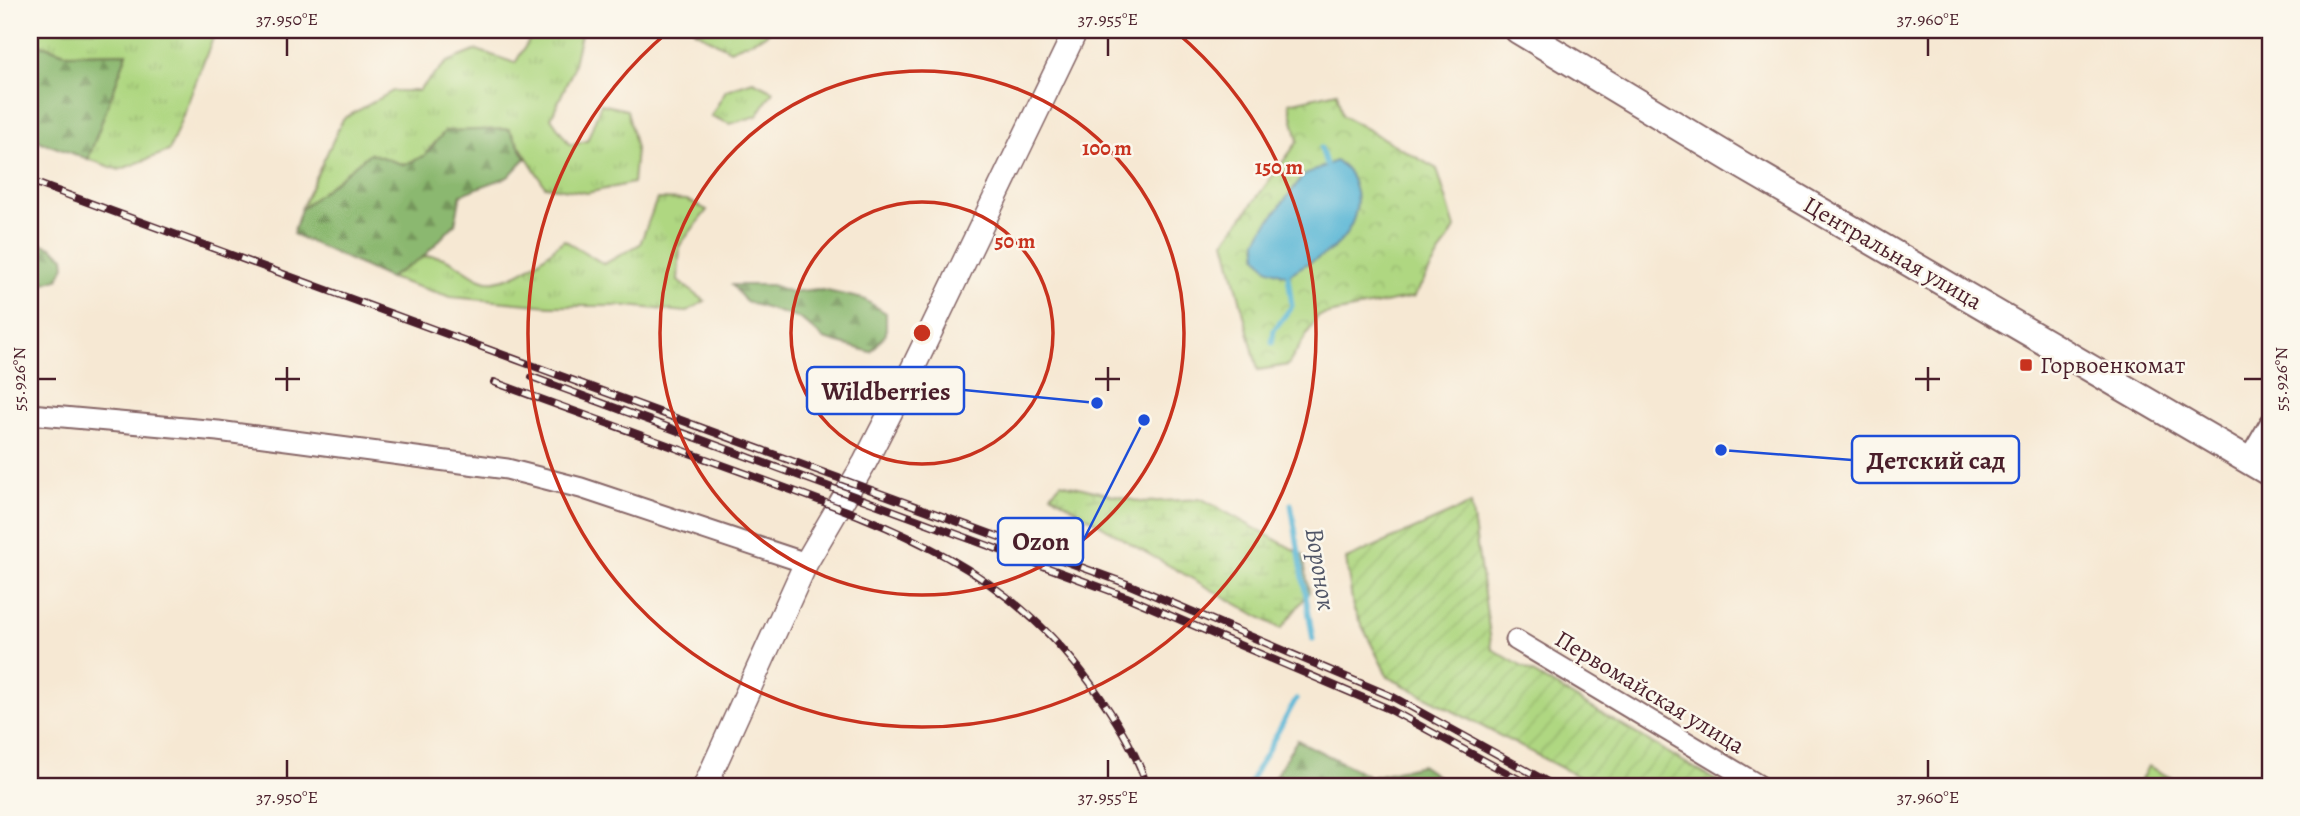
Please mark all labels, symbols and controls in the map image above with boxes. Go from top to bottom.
text: 37.950°E [256,7,318,31]
text: 37.955°E [1078,7,1138,31]
text: 37.960°E [1897,7,1959,31]
text: 100 m [1082,134,1132,162]
text: 150 m [1255,153,1304,181]
street label: Центральная улица [1798,189,1988,317]
text: 50 m [995,227,1036,255]
centre of rings [910,321,934,345]
text: 55.926°N [7,347,31,411]
text: 55.926°N [2269,347,2293,411]
place label: Горвоенкомат [2040,349,2186,381]
marker: Горвоенкомат [2018,357,2034,373]
callout: Wildberries [807,367,964,414]
text: Wildberries [820,374,951,409]
callout: Детский сад [1852,436,2019,483]
text: Детский сад [1866,443,2006,478]
callout: Ozon [998,518,1083,565]
text: Ozon [1012,524,1070,559]
water label: Воронок [1297,525,1344,613]
street label: Первомайская улица [1549,623,1751,761]
text: 37.950°E [256,785,318,809]
text: 37.955°E [1078,785,1138,809]
text: 37.960°E [1897,785,1959,809]

